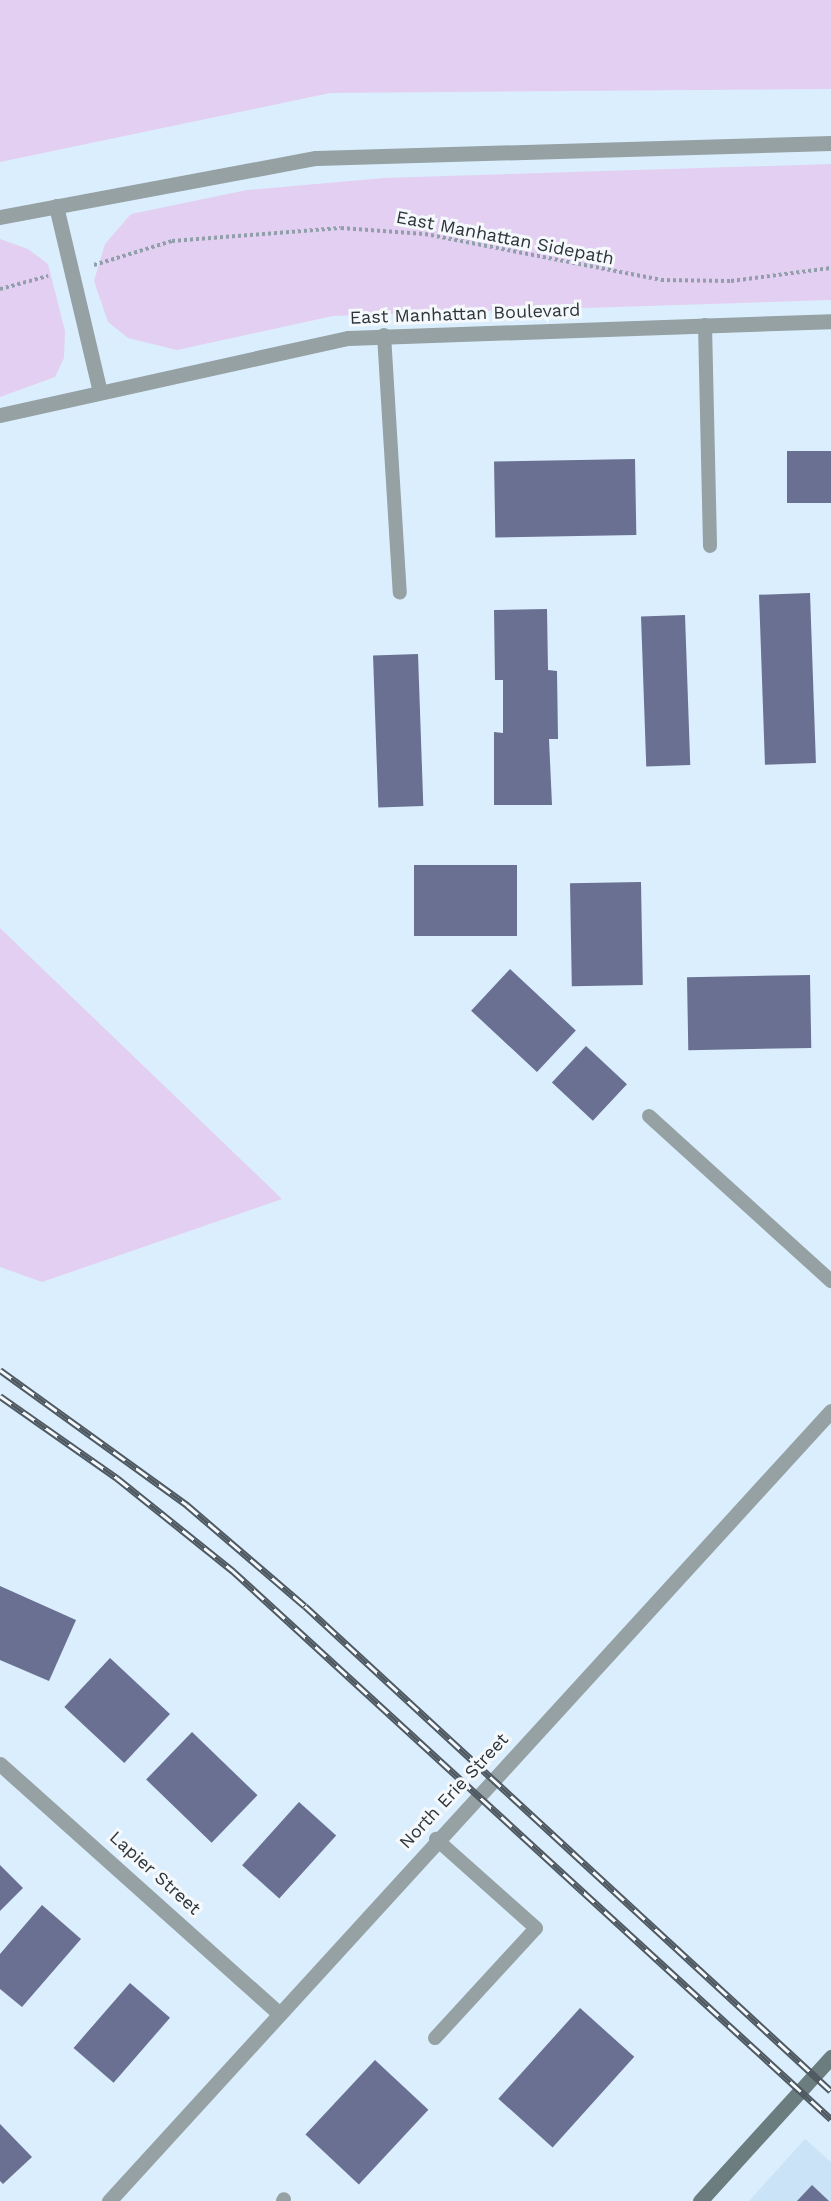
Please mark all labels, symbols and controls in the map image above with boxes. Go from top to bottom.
street label: East Manhattan Sidepath [394,206,616,270]
street label: East Manhattan Boulevard [349,299,581,329]
street label: North Erie Street [395,1729,513,1853]
street label: Lapier Street [105,1826,205,1920]

